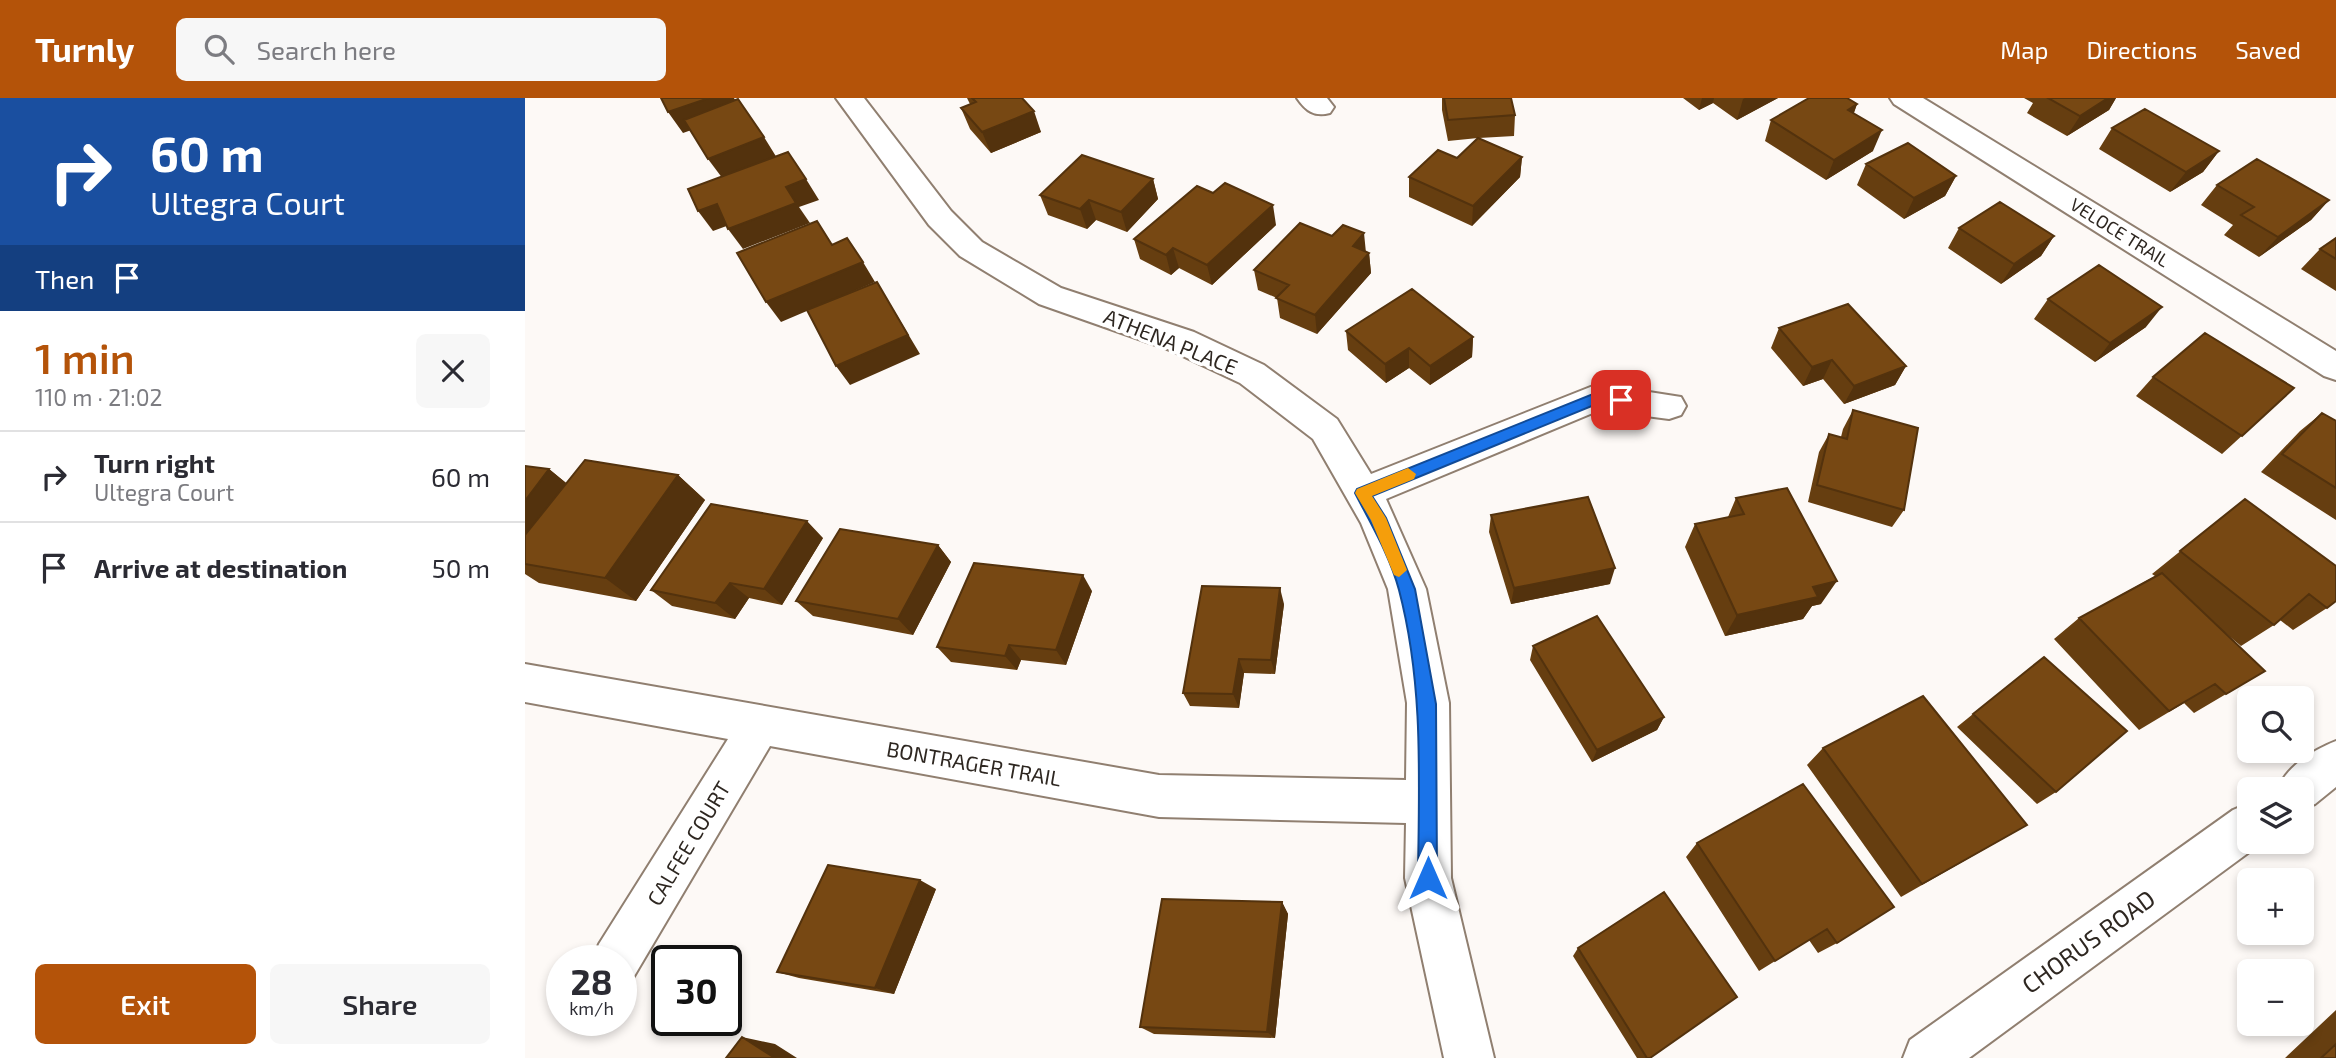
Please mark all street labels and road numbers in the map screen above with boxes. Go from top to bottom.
street label: VELOCE TRAIL [2066,193,2174,271]
street label: ATHENA PLACE [1101,303,1241,379]
street label: BONTRAGER TRAIL [885,735,1063,791]
street label: CALFEE COURT [641,777,735,909]
street label: CHORUS ROAD [2016,883,2160,999]

